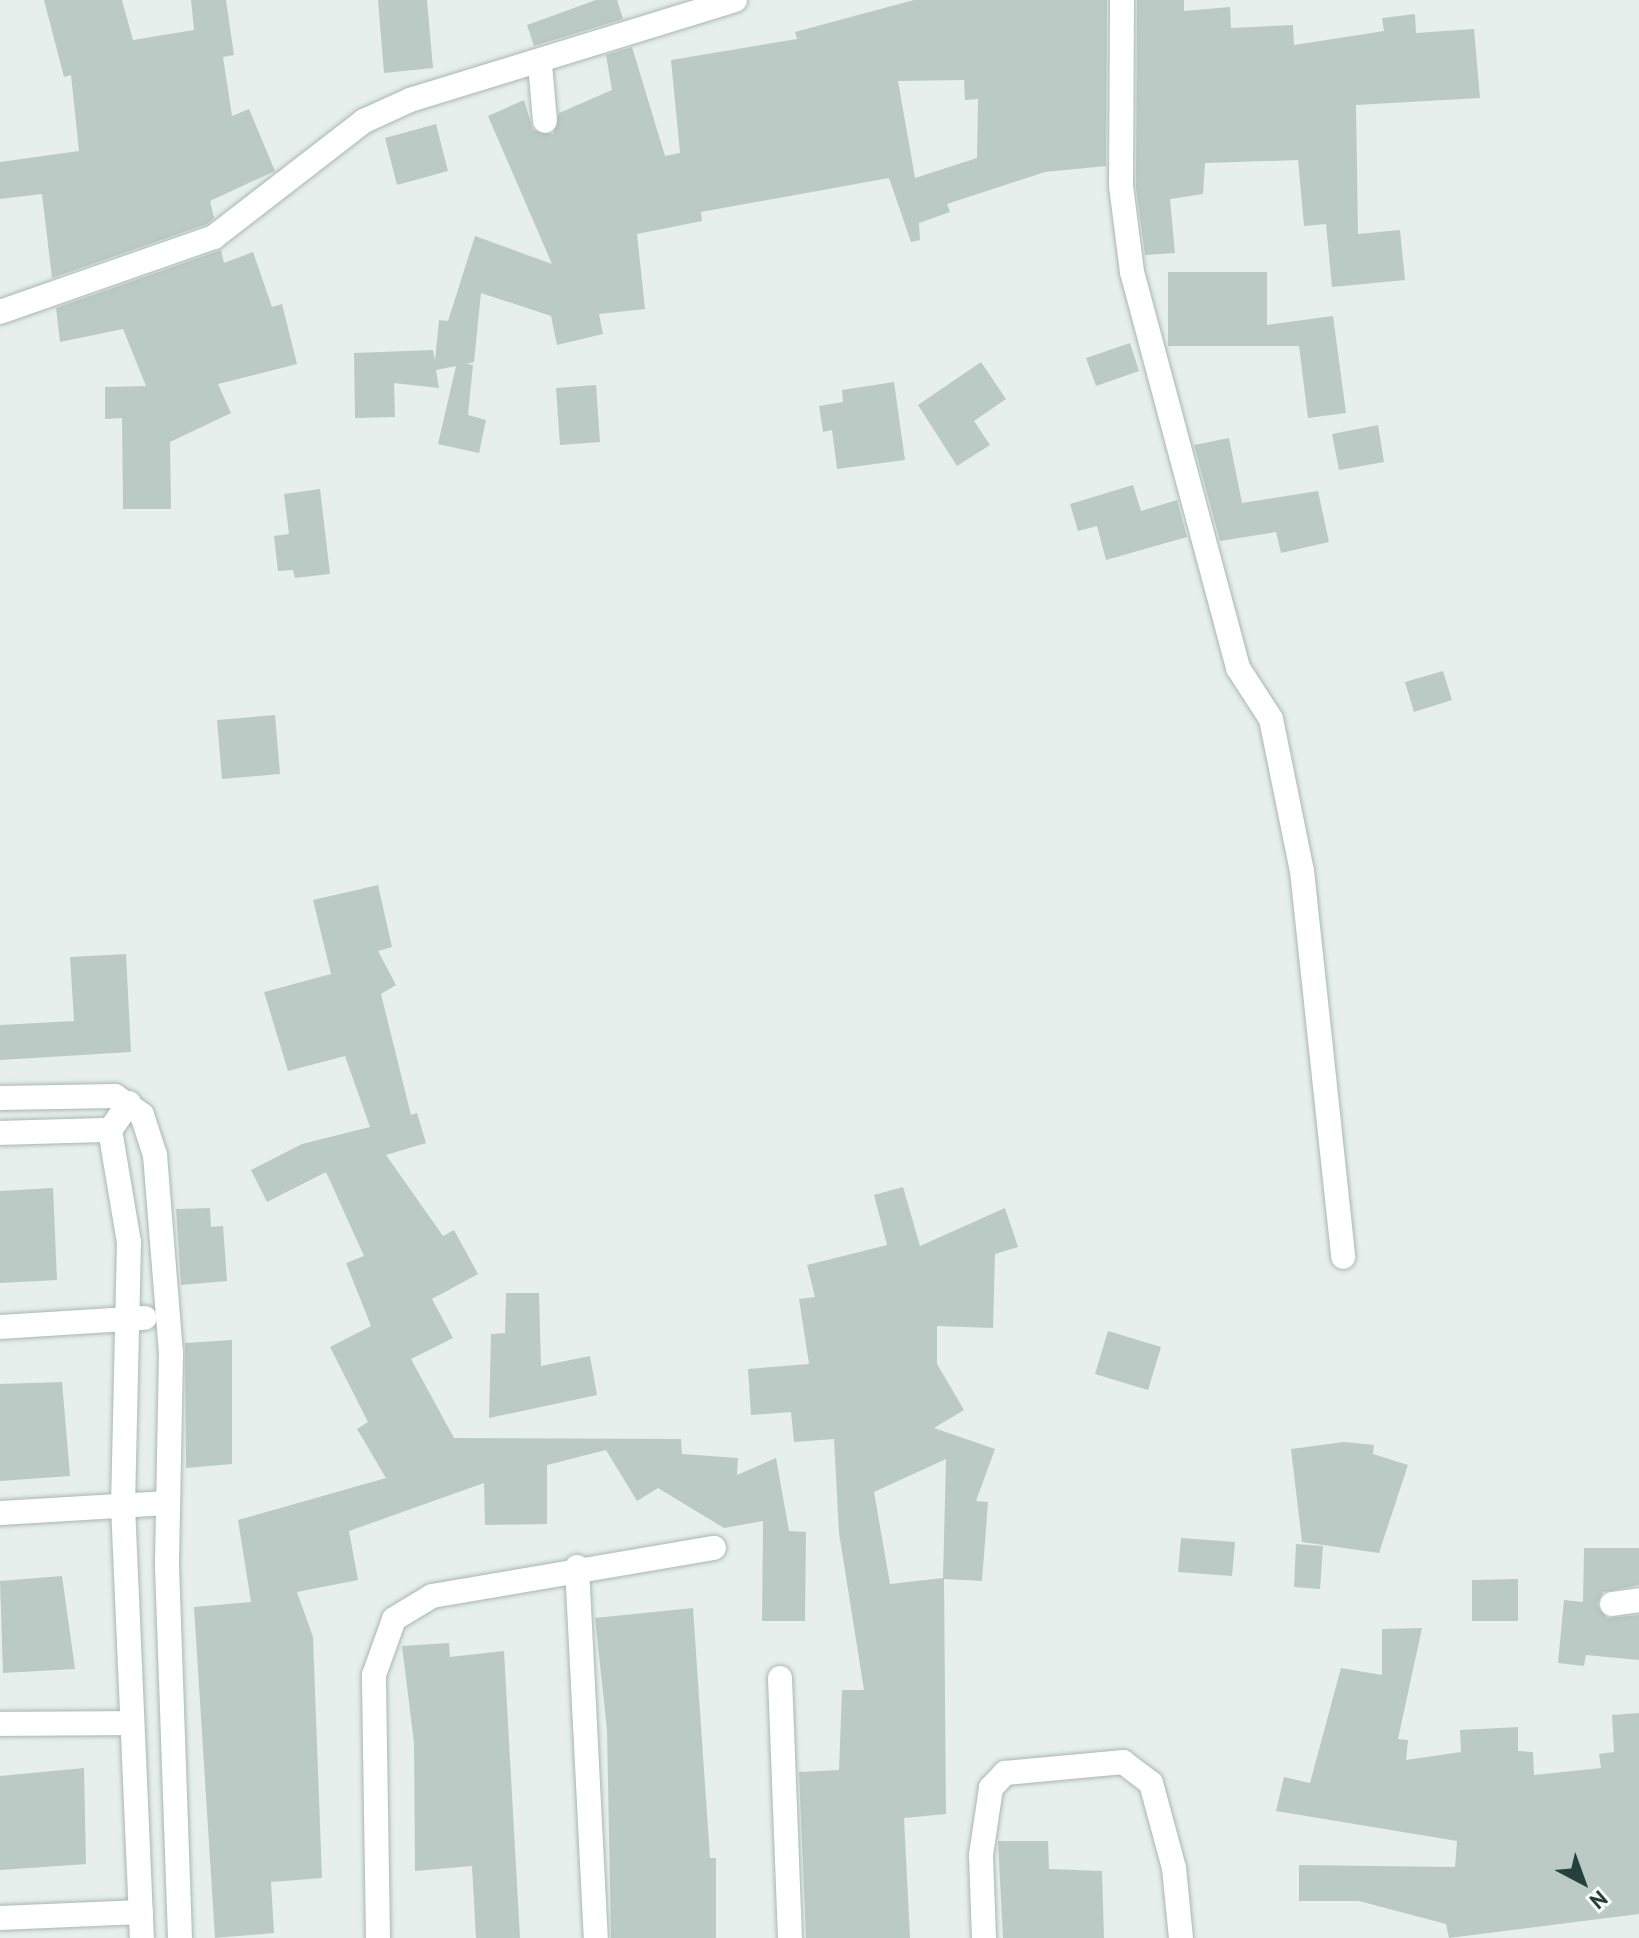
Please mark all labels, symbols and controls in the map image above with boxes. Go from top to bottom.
north arrow [1543,1842,1623,1922]
text: N [1584,1885,1613,1915]

